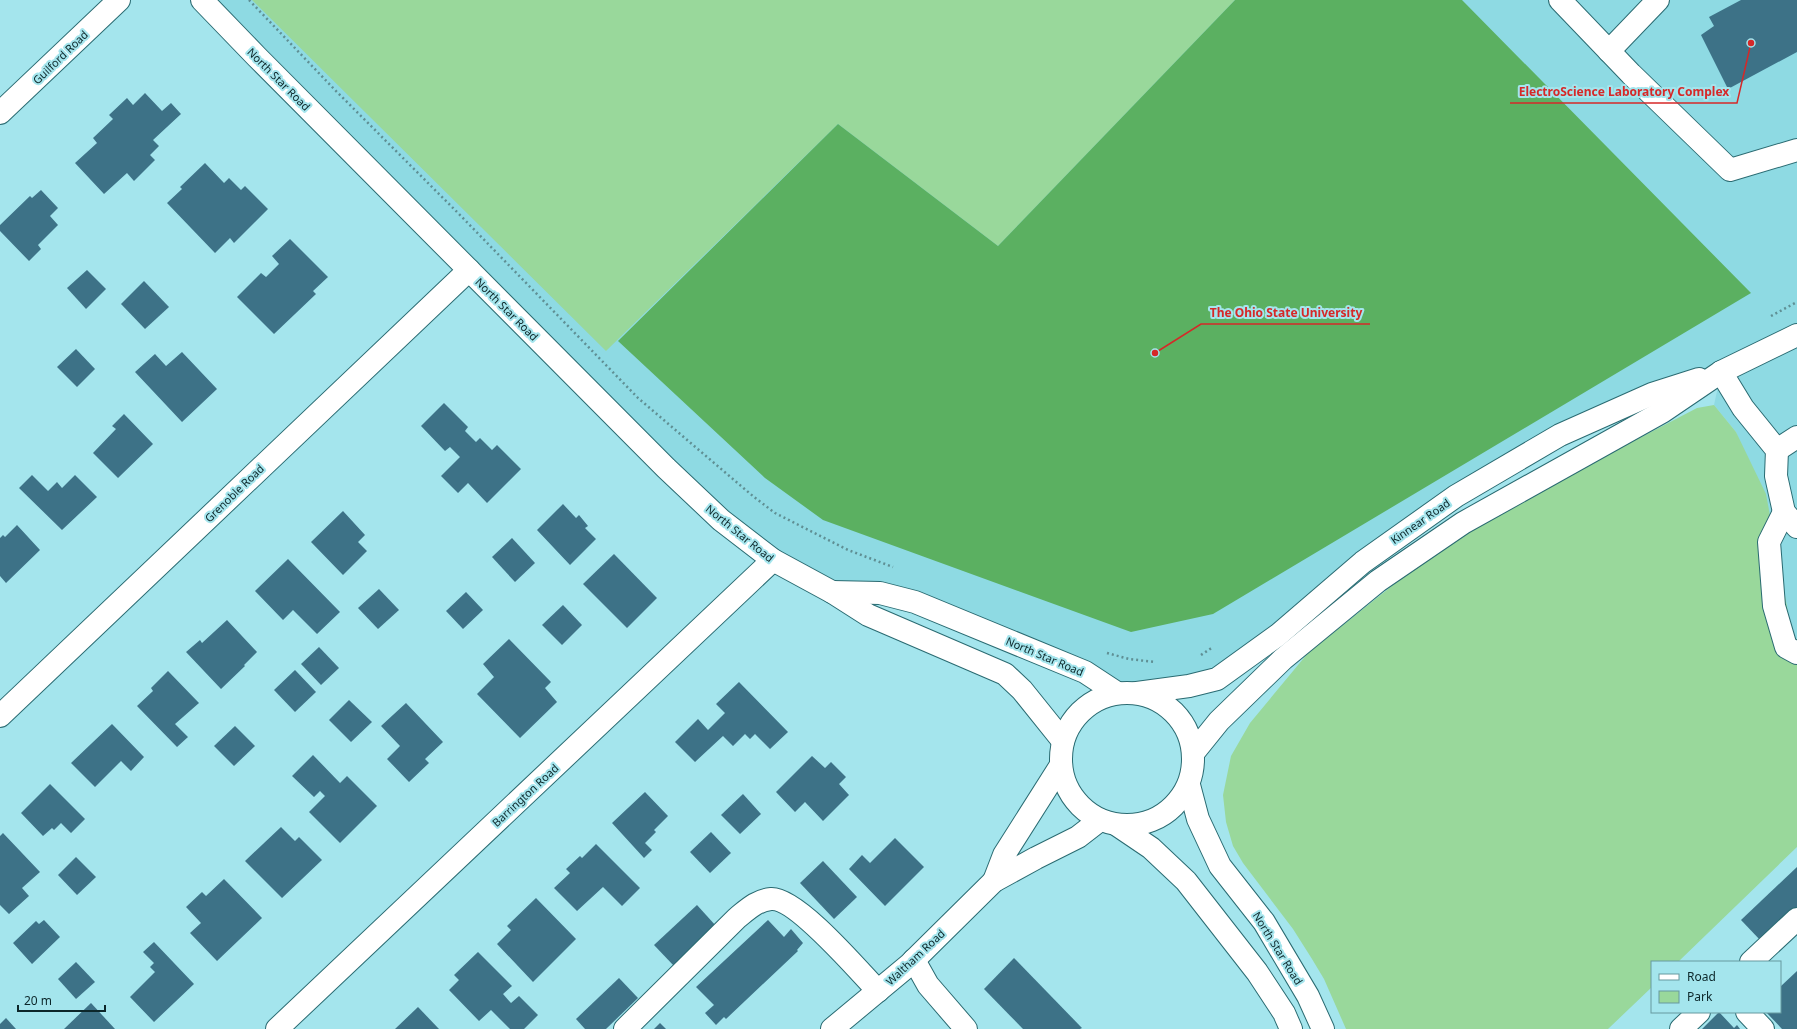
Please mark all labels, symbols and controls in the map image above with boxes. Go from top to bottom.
street label: Guilford Road [29,27,91,87]
street label: North Star Road [244,44,314,114]
callout: ElectroScience Laboratory Complex [1510,79,1737,103]
text: ElectroScience Laboratory Complex [1519,83,1729,100]
street label: North Star Road [472,274,542,344]
callout: The Ohio State University [1201,300,1370,324]
text: The Ohio State University [1210,304,1362,321]
street label: Grenoble Road [201,461,267,525]
street label: Kinnear Road [1387,495,1453,547]
street label: North Star Road [703,501,777,565]
street label: North Star Road [1004,633,1086,679]
street label: Barrington Road [489,760,561,830]
street label: North Star Road [1250,909,1306,987]
street label: Waltham Road [882,926,948,988]
legend [1651,961,1781,1013]
text: Road [1687,968,1716,985]
scale bar [18,987,105,1013]
text: Park [1687,988,1713,1005]
text: 20 m [24,992,52,1009]

